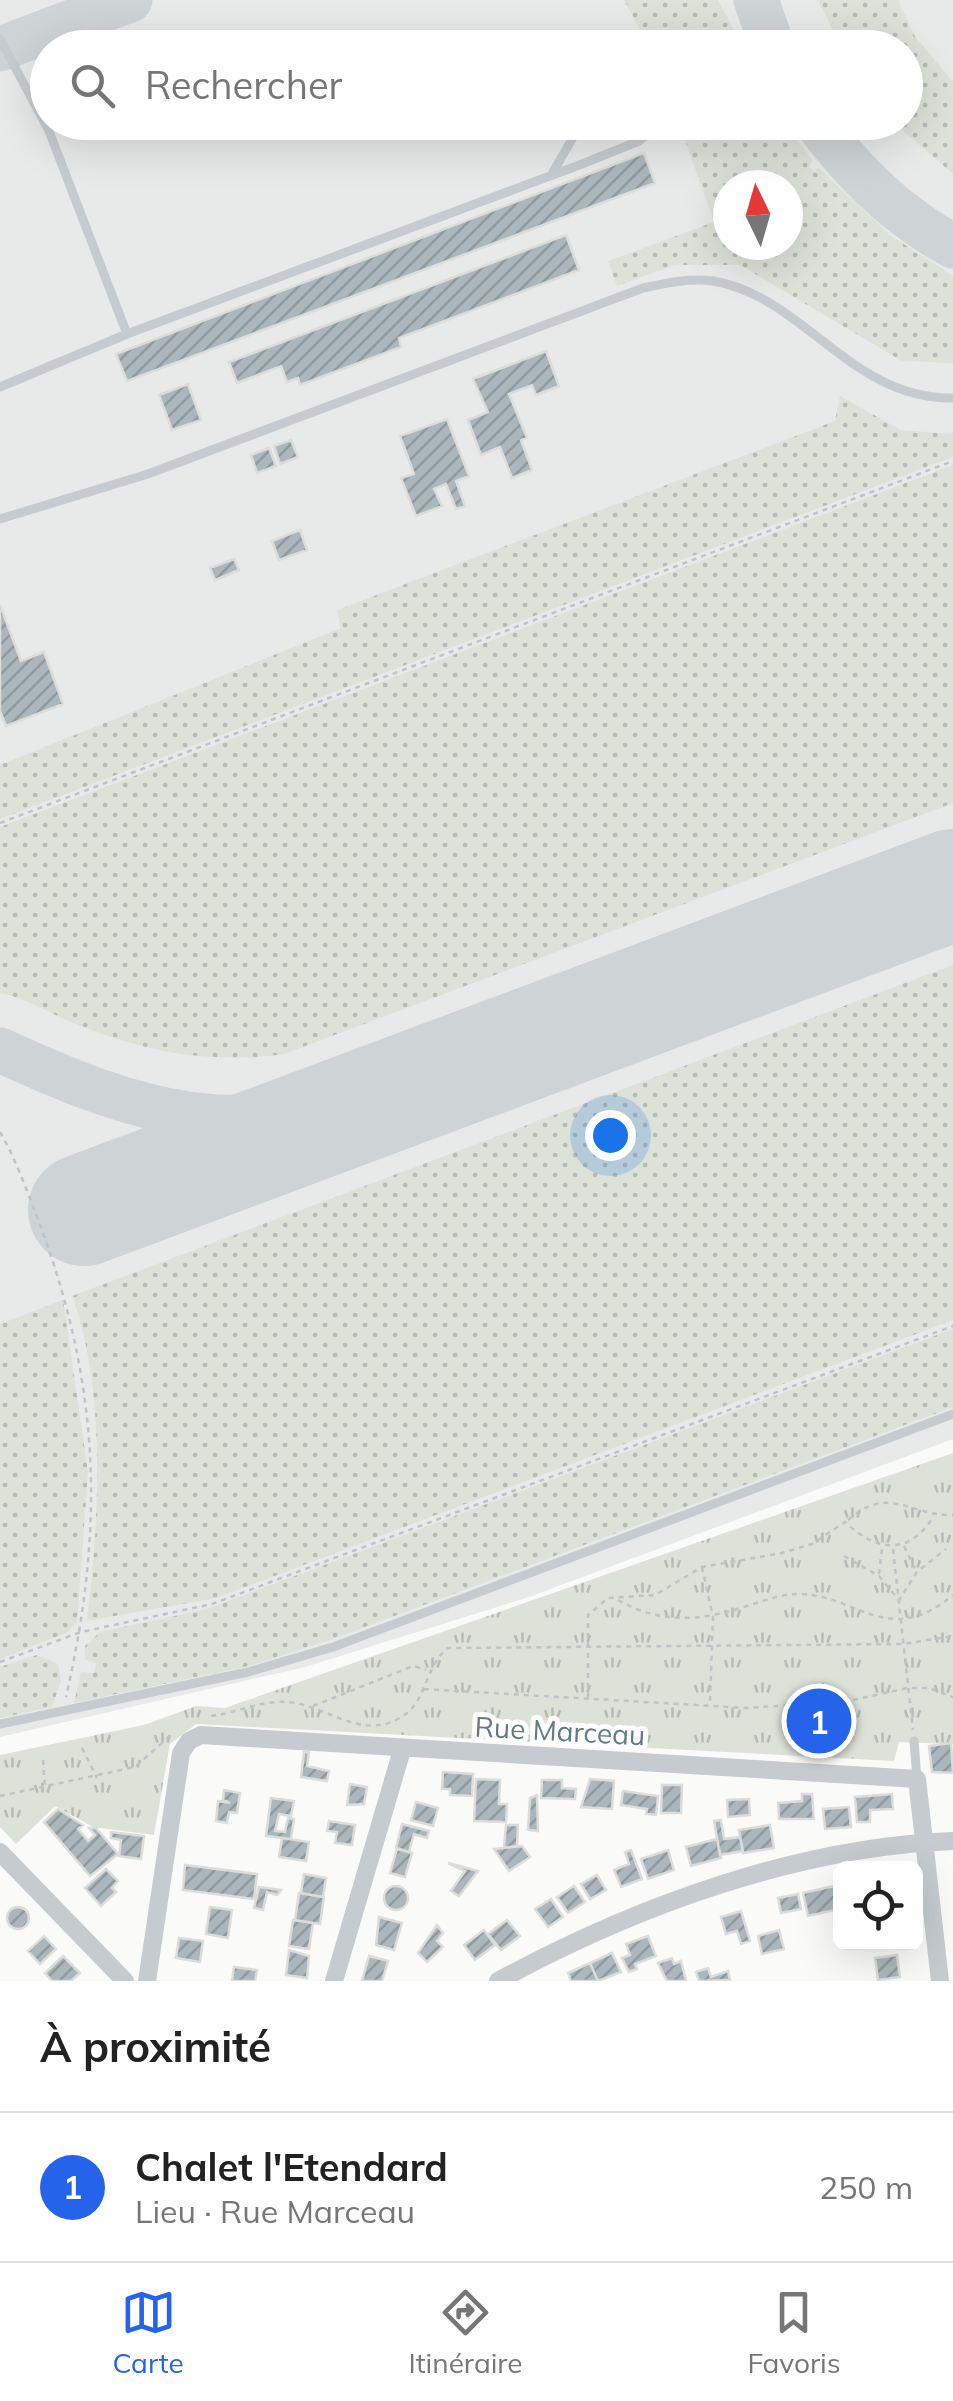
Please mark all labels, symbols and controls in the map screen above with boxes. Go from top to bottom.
search box [30,30,923,140]
icon: search [65,58,120,113]
text: Rechercher [145,61,342,109]
north arrow [713,170,803,260]
your location [585,1110,636,1161]
pin: 1 [786,1684,852,1758]
street label: Rue Marceau [474,1709,646,1752]
map controls [833,1861,923,1951]
button: locate [833,1861,923,1951]
text: À proximité [40,2020,271,2073]
text: Chalet l'Etendard [135,2143,448,2191]
text: 1 [63,2167,82,2207]
text: 250 m [819,2167,913,2207]
text: Lieu · Rue Marceau [135,2191,415,2231]
tab: Carte [112,2285,184,2380]
tab: Itinéraire [409,2285,523,2380]
tab: Favoris [747,2285,841,2380]

